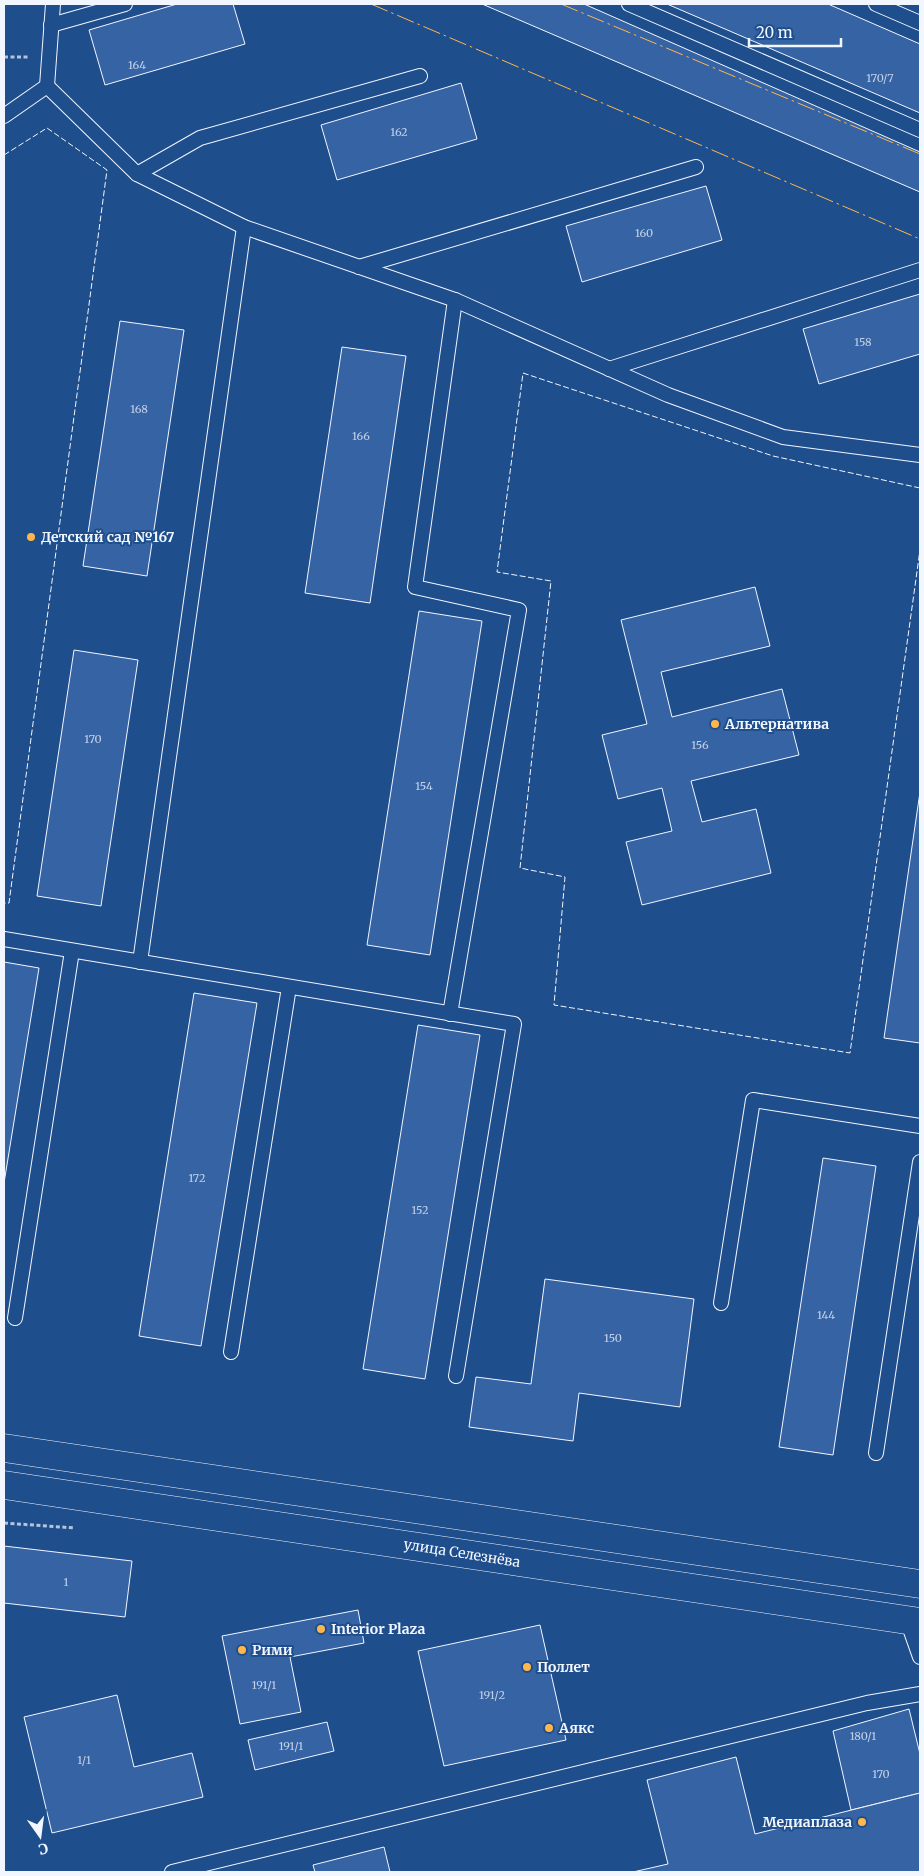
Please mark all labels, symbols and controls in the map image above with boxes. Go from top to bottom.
scale bar [749,15,842,47]
text: 20 m [756,23,793,42]
house number: 164 [128,58,146,72]
house number: 170/7 [866,71,894,85]
house number: 162 [390,125,408,139]
house number: 160 [635,226,653,240]
house number: 158 [854,335,872,349]
house number: 168 [130,402,148,416]
house number: 166 [352,429,370,443]
place label: Детский сад №167 [41,528,174,546]
marker: Детский сад №167 [25,531,37,543]
place label: Альтернатива [724,715,829,733]
marker: Альтернатива [709,718,721,730]
house number: 170 [84,732,102,746]
house number: 156 [691,738,709,752]
house number: 154 [415,779,433,793]
house number: 172 [189,1171,206,1185]
house number: 152 [411,1203,429,1217]
house number: 144 [817,1308,835,1322]
house number: 150 [604,1331,622,1345]
street label: улица Селезнёва [402,1535,522,1571]
house number: 1 [64,1575,69,1589]
place label: Interior Plaza [331,1620,425,1638]
marker: Interior Plaza [315,1623,327,1635]
place label: Рими [252,1641,293,1659]
marker: Рими [236,1644,248,1656]
place label: Поллет [537,1658,590,1676]
marker: Поллет [521,1661,533,1673]
house number: 191/1 [252,1678,276,1692]
house number: 191/2 [479,1688,505,1702]
place label: Аякс [558,1719,594,1737]
marker: Аякс [543,1722,555,1734]
house number: 180/1 [850,1729,876,1743]
house number: 191/1 [279,1739,303,1753]
house number: 1/1 [77,1753,91,1767]
house number: 170 [872,1767,890,1781]
north arrow [15,1811,65,1861]
place label: Медиаплаза [762,1813,852,1831]
marker: Медиаплаза [856,1816,868,1828]
text: С [36,1839,50,1858]

